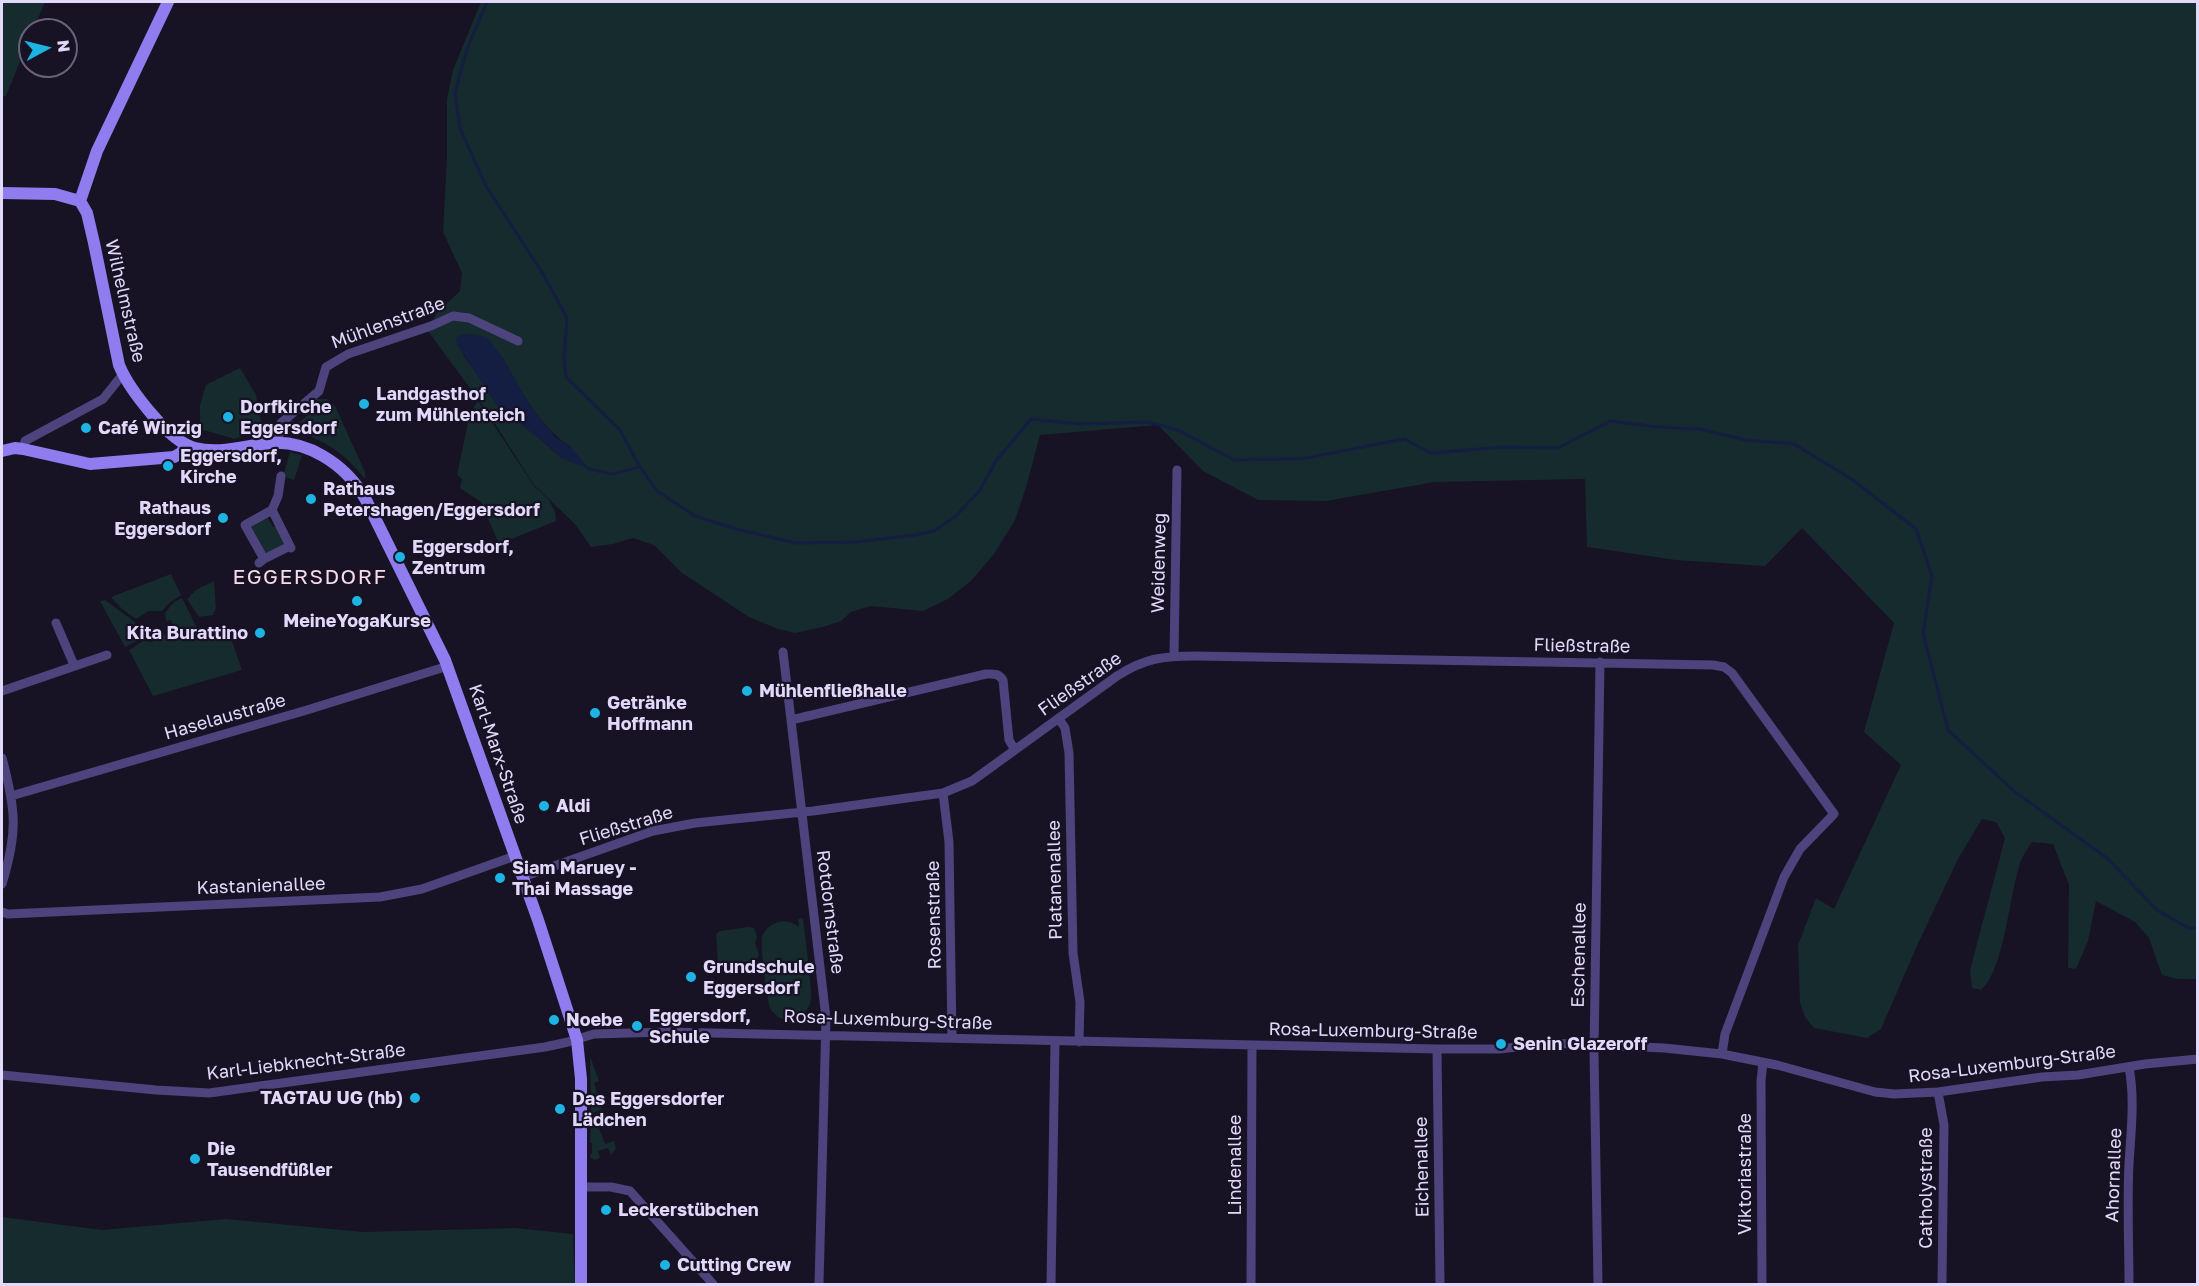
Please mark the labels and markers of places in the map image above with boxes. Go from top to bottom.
place label: Landgasthof zum Mühlenteich [376,383,525,426]
place label: Dorfkirche Eggersdorf [240,396,337,438]
marker: Landgasthof zum Mühlenteich [357,397,371,411]
marker: Dorfkirche Eggersdorf [221,410,235,424]
place label: Café Winzig [98,417,202,439]
marker: Café Winzig [79,421,93,435]
place label: Eggersdorf, Kirche [180,445,282,488]
marker: Eggersdorf, Kirche [161,459,175,473]
place label: Rathaus Petershagen/Eggersdorf [323,478,540,520]
marker: Rathaus Petershagen/Eggersdorf [304,492,318,506]
place label: Rathaus Eggersdorf [114,497,211,540]
marker: Rathaus Eggersdorf [216,511,230,525]
place label: Eggersdorf, Zentrum [412,536,514,578]
marker: Eggersdorf, Zentrum [393,550,407,564]
marker: MeineYogaKurse [350,594,364,608]
place label: MeineYogaKurse [283,610,431,632]
place label: Kita Burattino [126,622,248,644]
marker: Kita Burattino [253,626,267,640]
place label: Mühlenfließhalle [759,680,907,702]
marker: Mühlenfließhalle [740,684,754,698]
place label: Getränke Hoffmann [607,692,693,734]
marker: Getränke Hoffmann [588,706,602,720]
place label: Aldi [556,795,591,817]
marker: Aldi [537,799,551,813]
place label: Siam Maruey - Thai Massage [512,857,636,900]
marker: Siam Maruey - Thai Massage [493,871,507,885]
place label: Grundschule Eggersdorf [703,956,815,998]
marker: Grundschule Eggersdorf [684,970,698,984]
place label: Eggersdorf, Schule [649,1005,751,1048]
place label: Noebe [566,1009,623,1031]
marker: Noebe [547,1013,561,1027]
marker: Eggersdorf, Schule [630,1019,644,1033]
place label: Senin Glazeroff [1513,1033,1647,1055]
marker: Senin Glazeroff [1494,1037,1508,1051]
place label: TAGTAU UG (hb) [260,1087,403,1109]
place label: Das Eggersdorfer Lädchen [572,1088,724,1130]
marker: TAGTAU UG (hb) [408,1091,422,1105]
marker: Das Eggersdorfer Lädchen [553,1102,567,1116]
place label: Die Tausendfüßler [207,1138,333,1180]
marker: Die Tausendfüßler [188,1152,202,1166]
place label: Leckerstübchen [618,1199,759,1221]
marker: Leckerstübchen [599,1203,613,1217]
place label: Cutting Crew [677,1254,791,1276]
marker: Cutting Crew [658,1258,672,1272]

